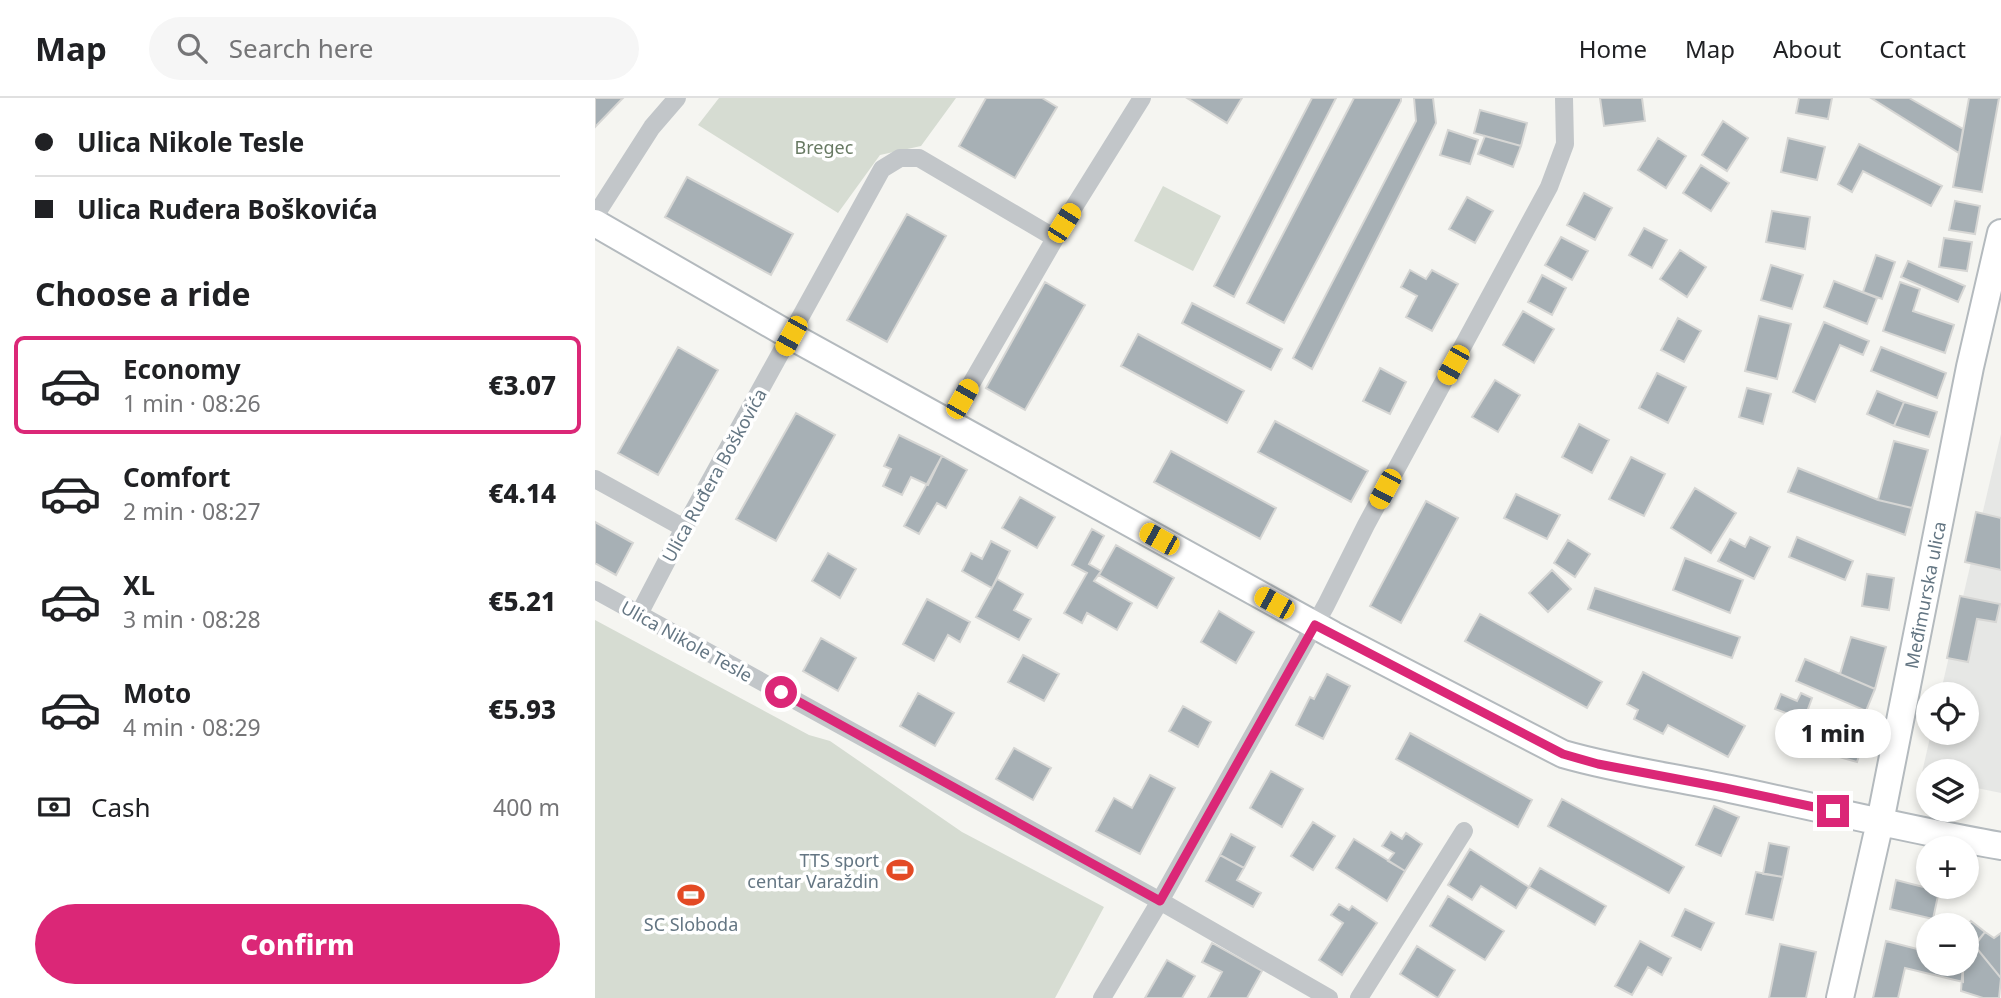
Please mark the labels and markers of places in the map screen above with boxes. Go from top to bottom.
place label: TTS sport centar Varaždin [747,848,880,893]
sports icon: TTS sport centar Varaždin [885,855,915,885]
sports icon: SC Sloboda [676,880,706,910]
place label: SC Sloboda [644,912,738,936]

